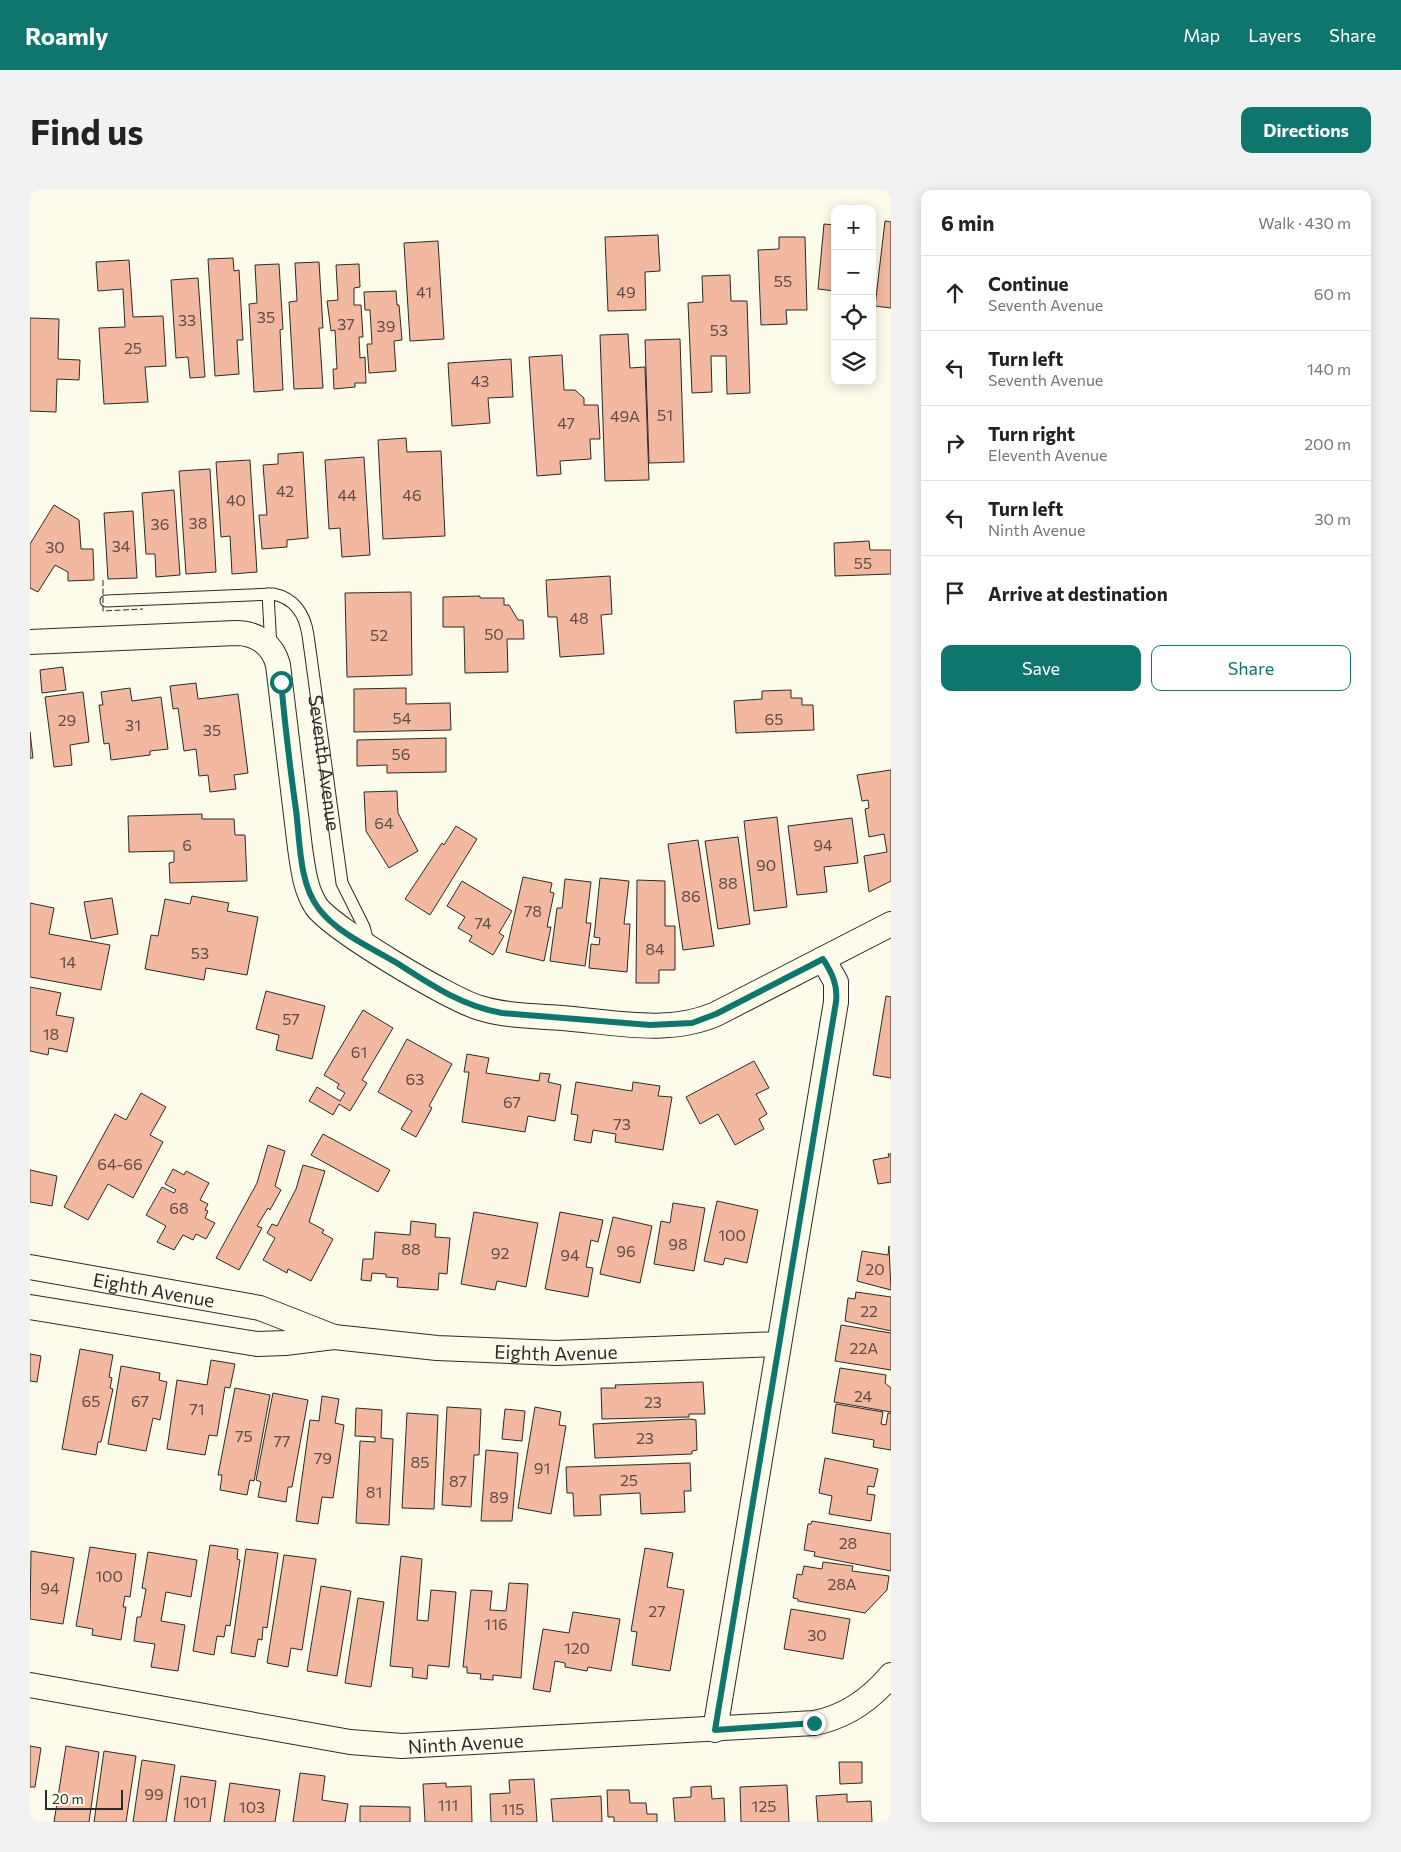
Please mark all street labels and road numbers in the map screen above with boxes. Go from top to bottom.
street label: Seventh Avenue [305,693,346,832]
street label: Eighth Avenue [91,1267,217,1311]
street label: Eighth Avenue [494,1339,618,1365]
street label: Ninth Avenue [407,1728,524,1757]

